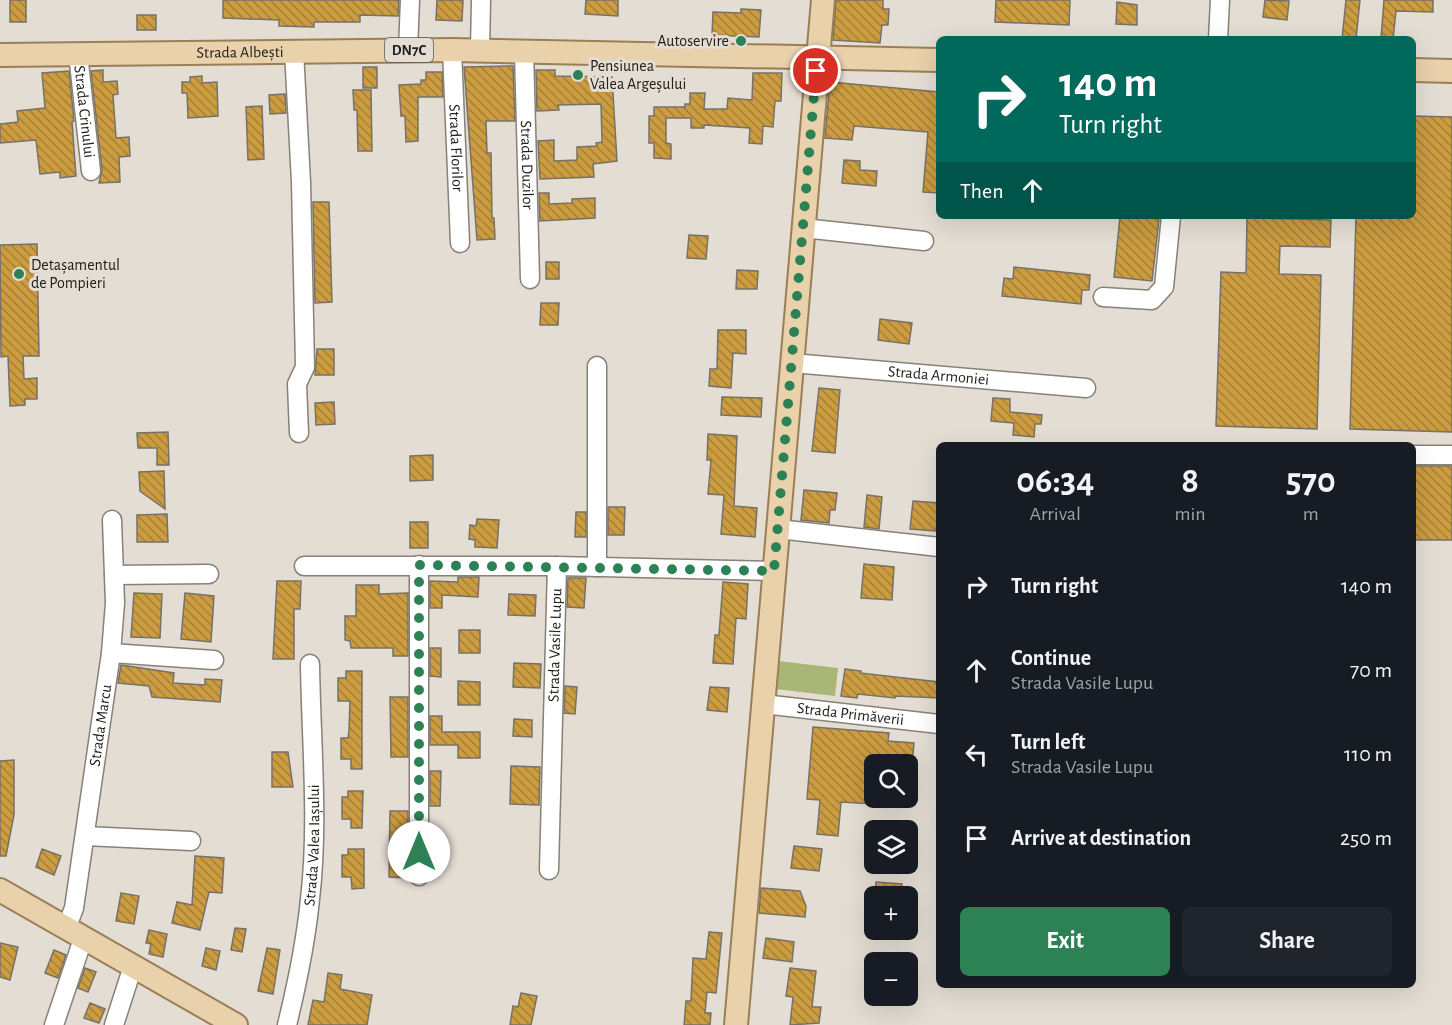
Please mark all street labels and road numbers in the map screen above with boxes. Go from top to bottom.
road number: DN7C [385,38,433,62]
street label: Strada Albești [196,44,284,62]
street label: Strada Crinului [71,65,97,159]
street label: Strada Florilor [446,104,466,193]
street label: Strada Duzilor [518,120,536,211]
street label: Strada Armoniei [887,363,990,388]
street label: Strada Vasile Lupu [545,588,564,702]
street label: Strada Marcu [87,683,114,767]
street label: Strada Primăverii [796,700,905,728]
street label: Strada Valea Iașului [301,784,324,907]

